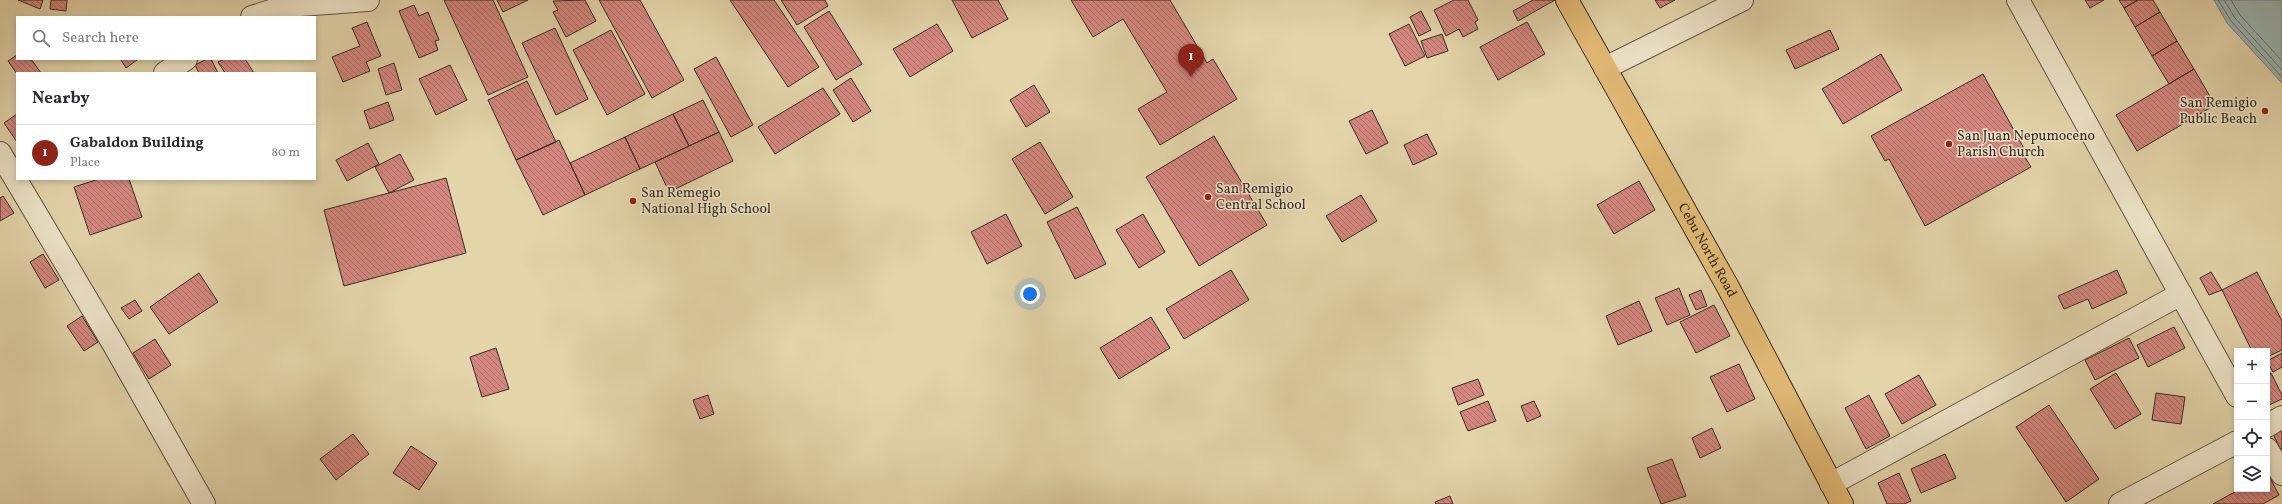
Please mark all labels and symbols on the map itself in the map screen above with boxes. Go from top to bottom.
pin: 1 [1178,44,1204,77]
place label: San Remigio Public Beach [2179,94,2257,129]
marker: San Remigio Public Beach [2260,106,2270,116]
place label: San Juan Nepumoceno Parish Church [1957,127,2095,162]
marker: San Juan Nepumoceno Parish Church [1944,139,1954,149]
place label: San Remigio Central School [1216,180,1306,215]
place label: San Remegio National High School [641,184,771,219]
marker: San Remigio Central School [1203,192,1213,202]
marker: San Remegio National High School [628,196,638,206]
street label: Cebu North Road [1673,200,1741,301]
your location [1020,284,1040,304]

